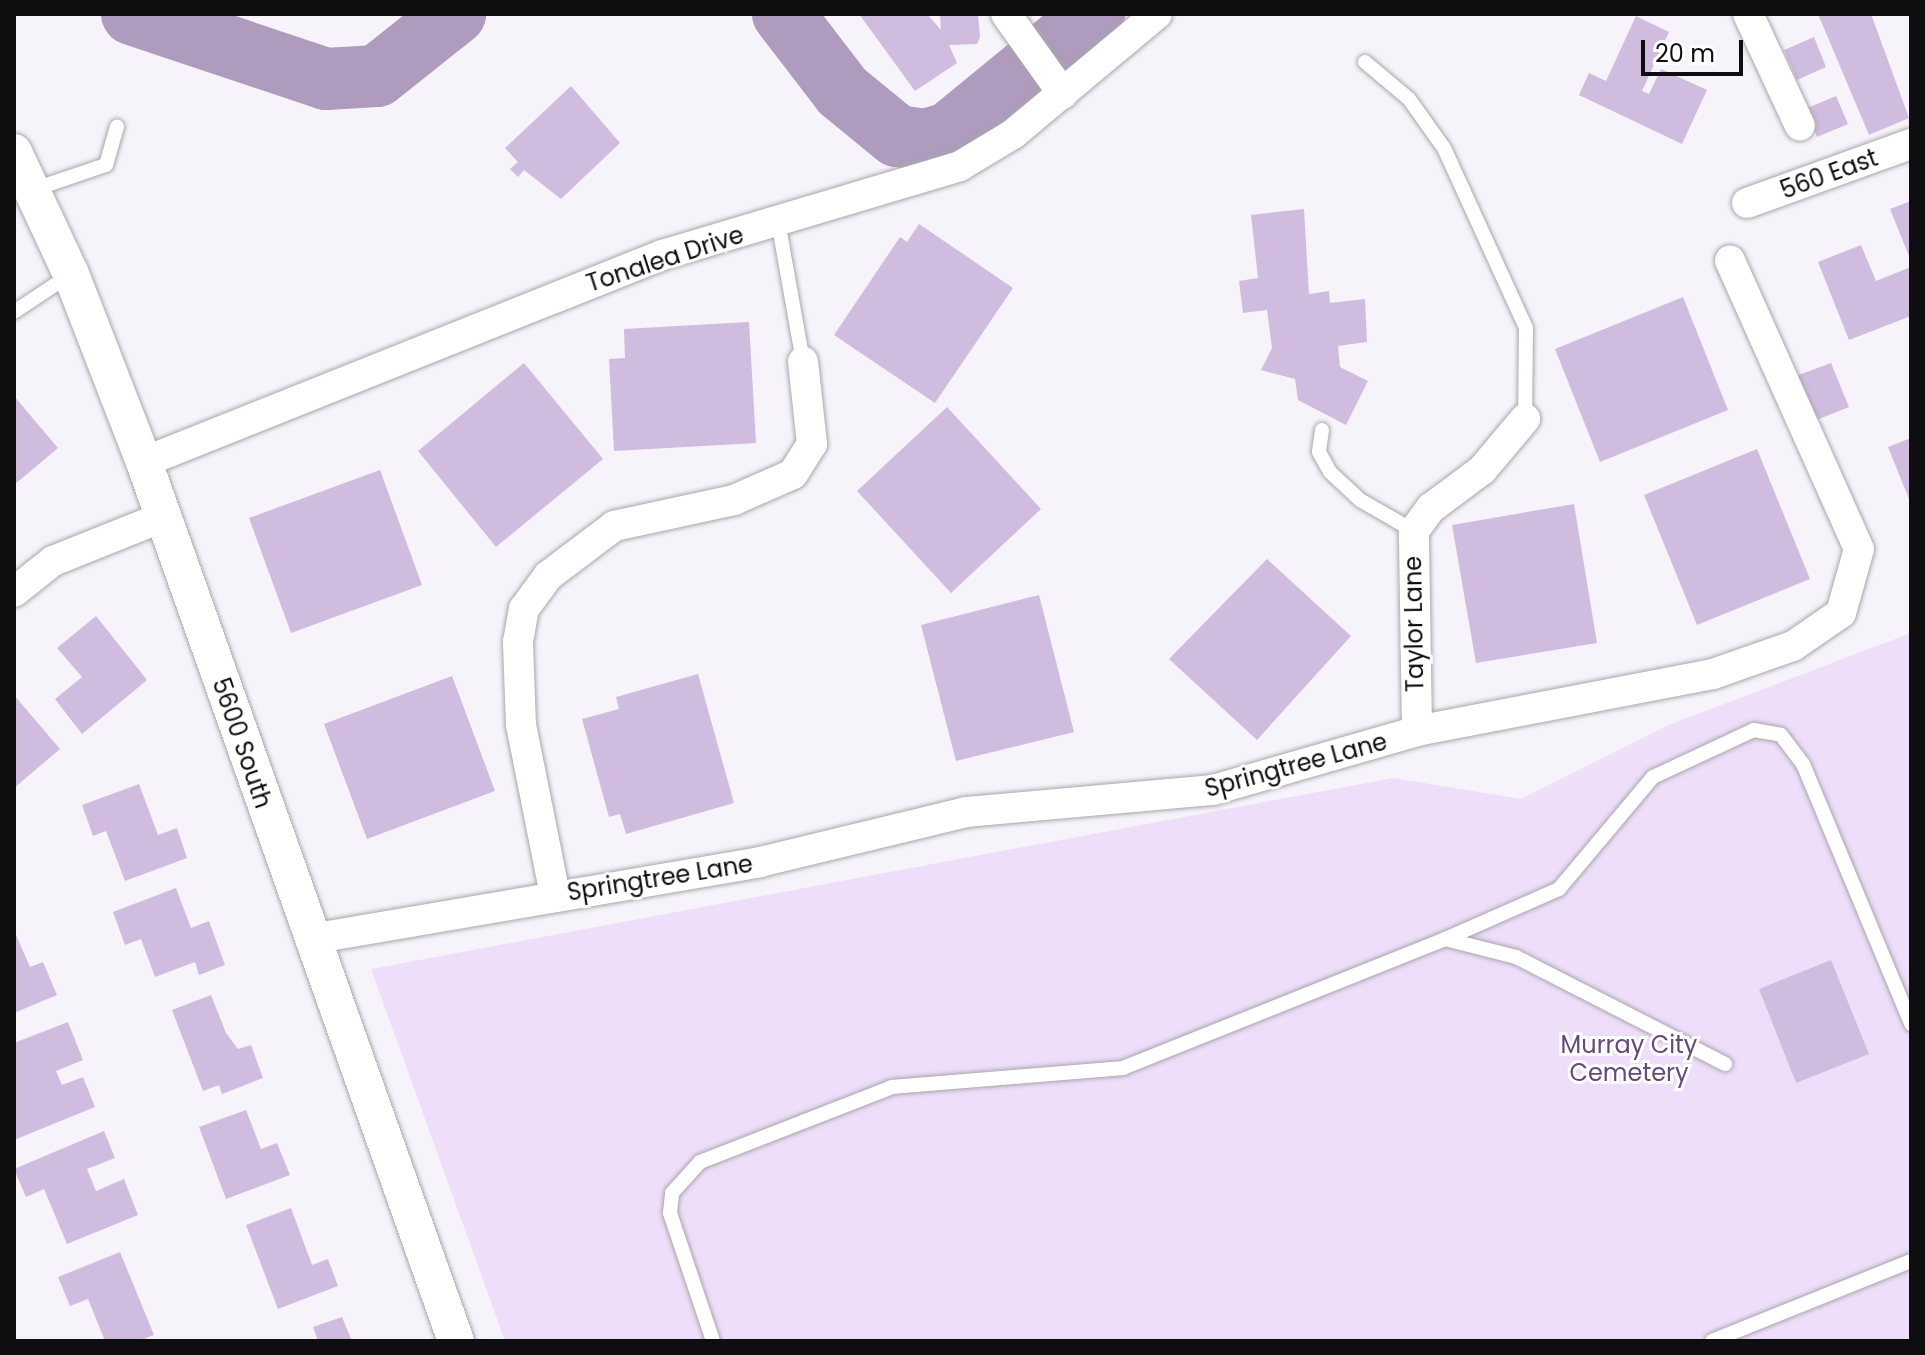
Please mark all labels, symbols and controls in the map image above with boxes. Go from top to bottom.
scale bar [1645,24,1747,74]
text: 20 m [1655,37,1715,70]
street label: 560 East [1776,143,1882,205]
street label: Tonalea Drive [583,220,747,298]
street label: Taylor Lane [1398,556,1430,692]
street label: 5600 South [206,674,278,812]
street label: Springtree Lane [1202,727,1390,803]
street label: Springtree Lane [565,849,755,907]
park label: Murray City Cemetery [1561,1031,1697,1087]

